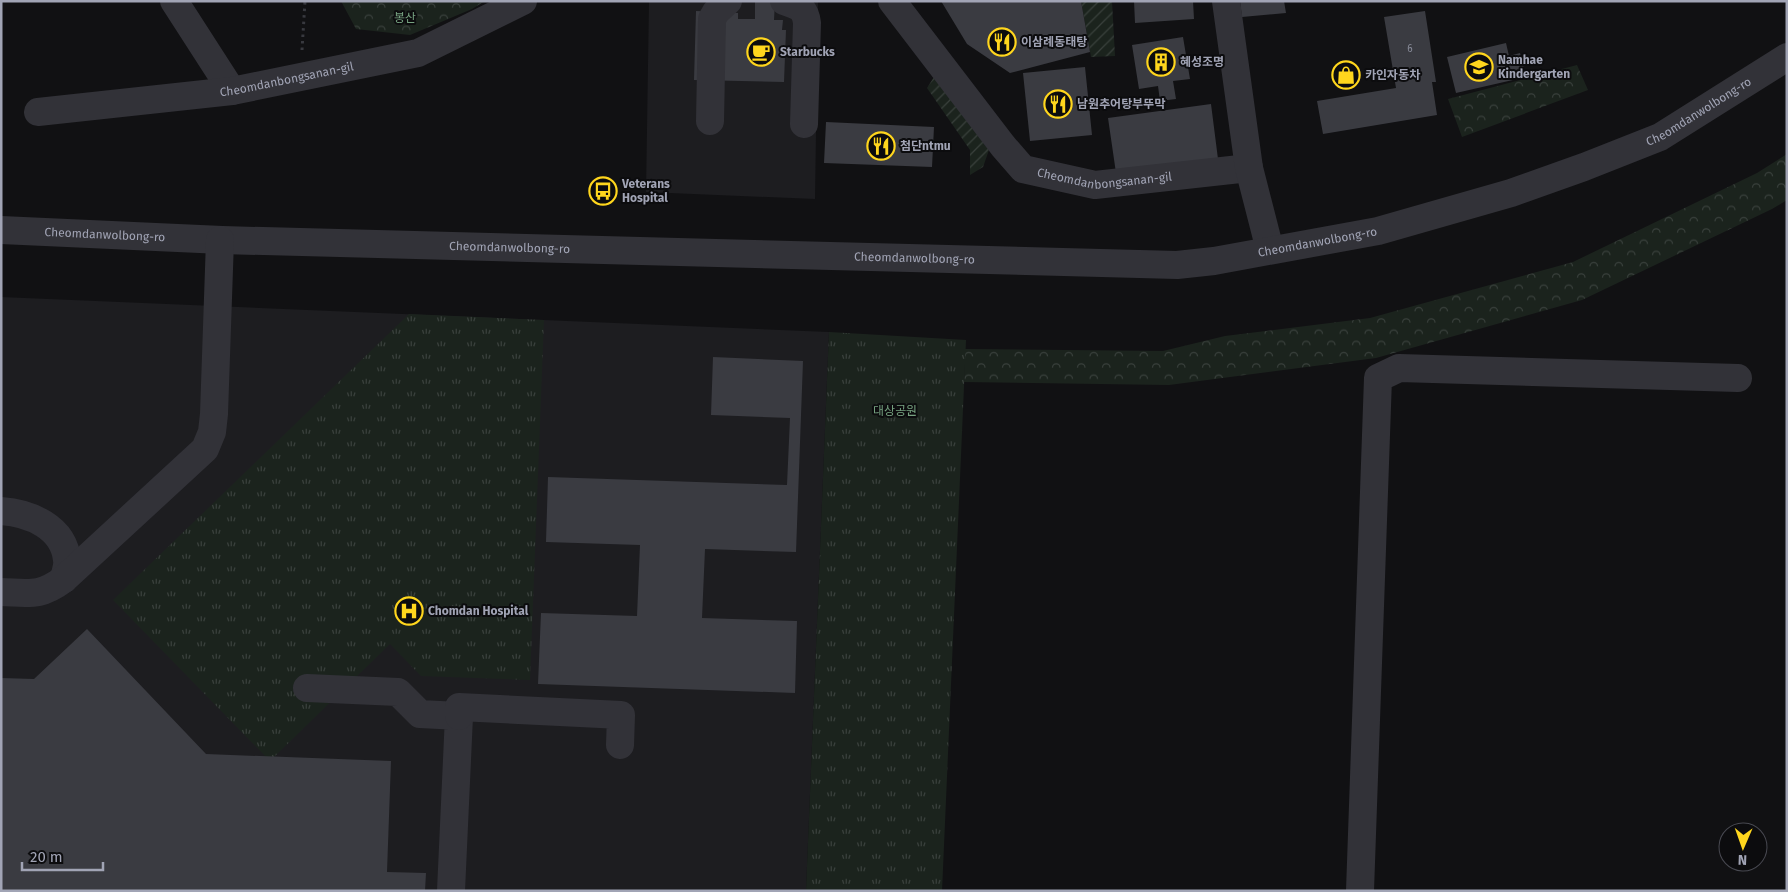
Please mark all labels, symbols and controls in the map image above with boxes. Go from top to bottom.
park label: 봉산 [394,11,416,25]
restaurant icon: 이삼례동태탕 [987,27,1017,57]
place label: 이삼례동태탕 [1021,35,1087,49]
cafe icon: Starbucks [746,37,776,67]
house number: 6 [1407,43,1413,55]
place label: Starbucks [780,45,835,59]
building icon: 혜성조명 [1146,47,1176,77]
school or university icon: Namhae Kindergarten [1464,52,1494,82]
place label: Namhae Kindergarten [1498,53,1570,81]
place label: 혜성조명 [1180,55,1224,69]
street label: Cheomdanbongsanan-gil [219,59,355,99]
shop icon: 카인자동차 [1331,60,1361,90]
place label: 카인자동차 [1365,68,1420,82]
street label: Cheomdanwolbong-ro [1644,74,1754,149]
restaurant icon: 남원추어탕부뚜막 [1043,89,1073,119]
place label: 남원추어탕부뚜막 [1077,97,1165,111]
restaurant icon: 첨단ntmu [866,131,896,161]
place label: 첨단ntmu [900,139,951,153]
street label: Cheomdanbongsanan-gil [1036,165,1173,192]
bus stop icon: Veterans Hospital [588,176,618,206]
place label: Veterans Hospital [621,177,670,205]
street label: Cheomdanwolbong-ro [1257,224,1378,260]
street label: Cheomdanwolbong-ro [44,225,166,244]
street label: Cheomdanwolbong-ro [449,239,570,256]
street label: Cheomdanwolbong-ro [854,250,975,267]
park label: 대상공원 [873,404,917,418]
hospital icon: Chomdan Hospital [394,596,424,626]
place label: Chomdan Hospital [428,604,529,618]
north arrow [1718,822,1768,872]
scale bar [22,840,104,872]
text: 20 m [30,848,63,866]
text: N [1738,851,1748,868]

